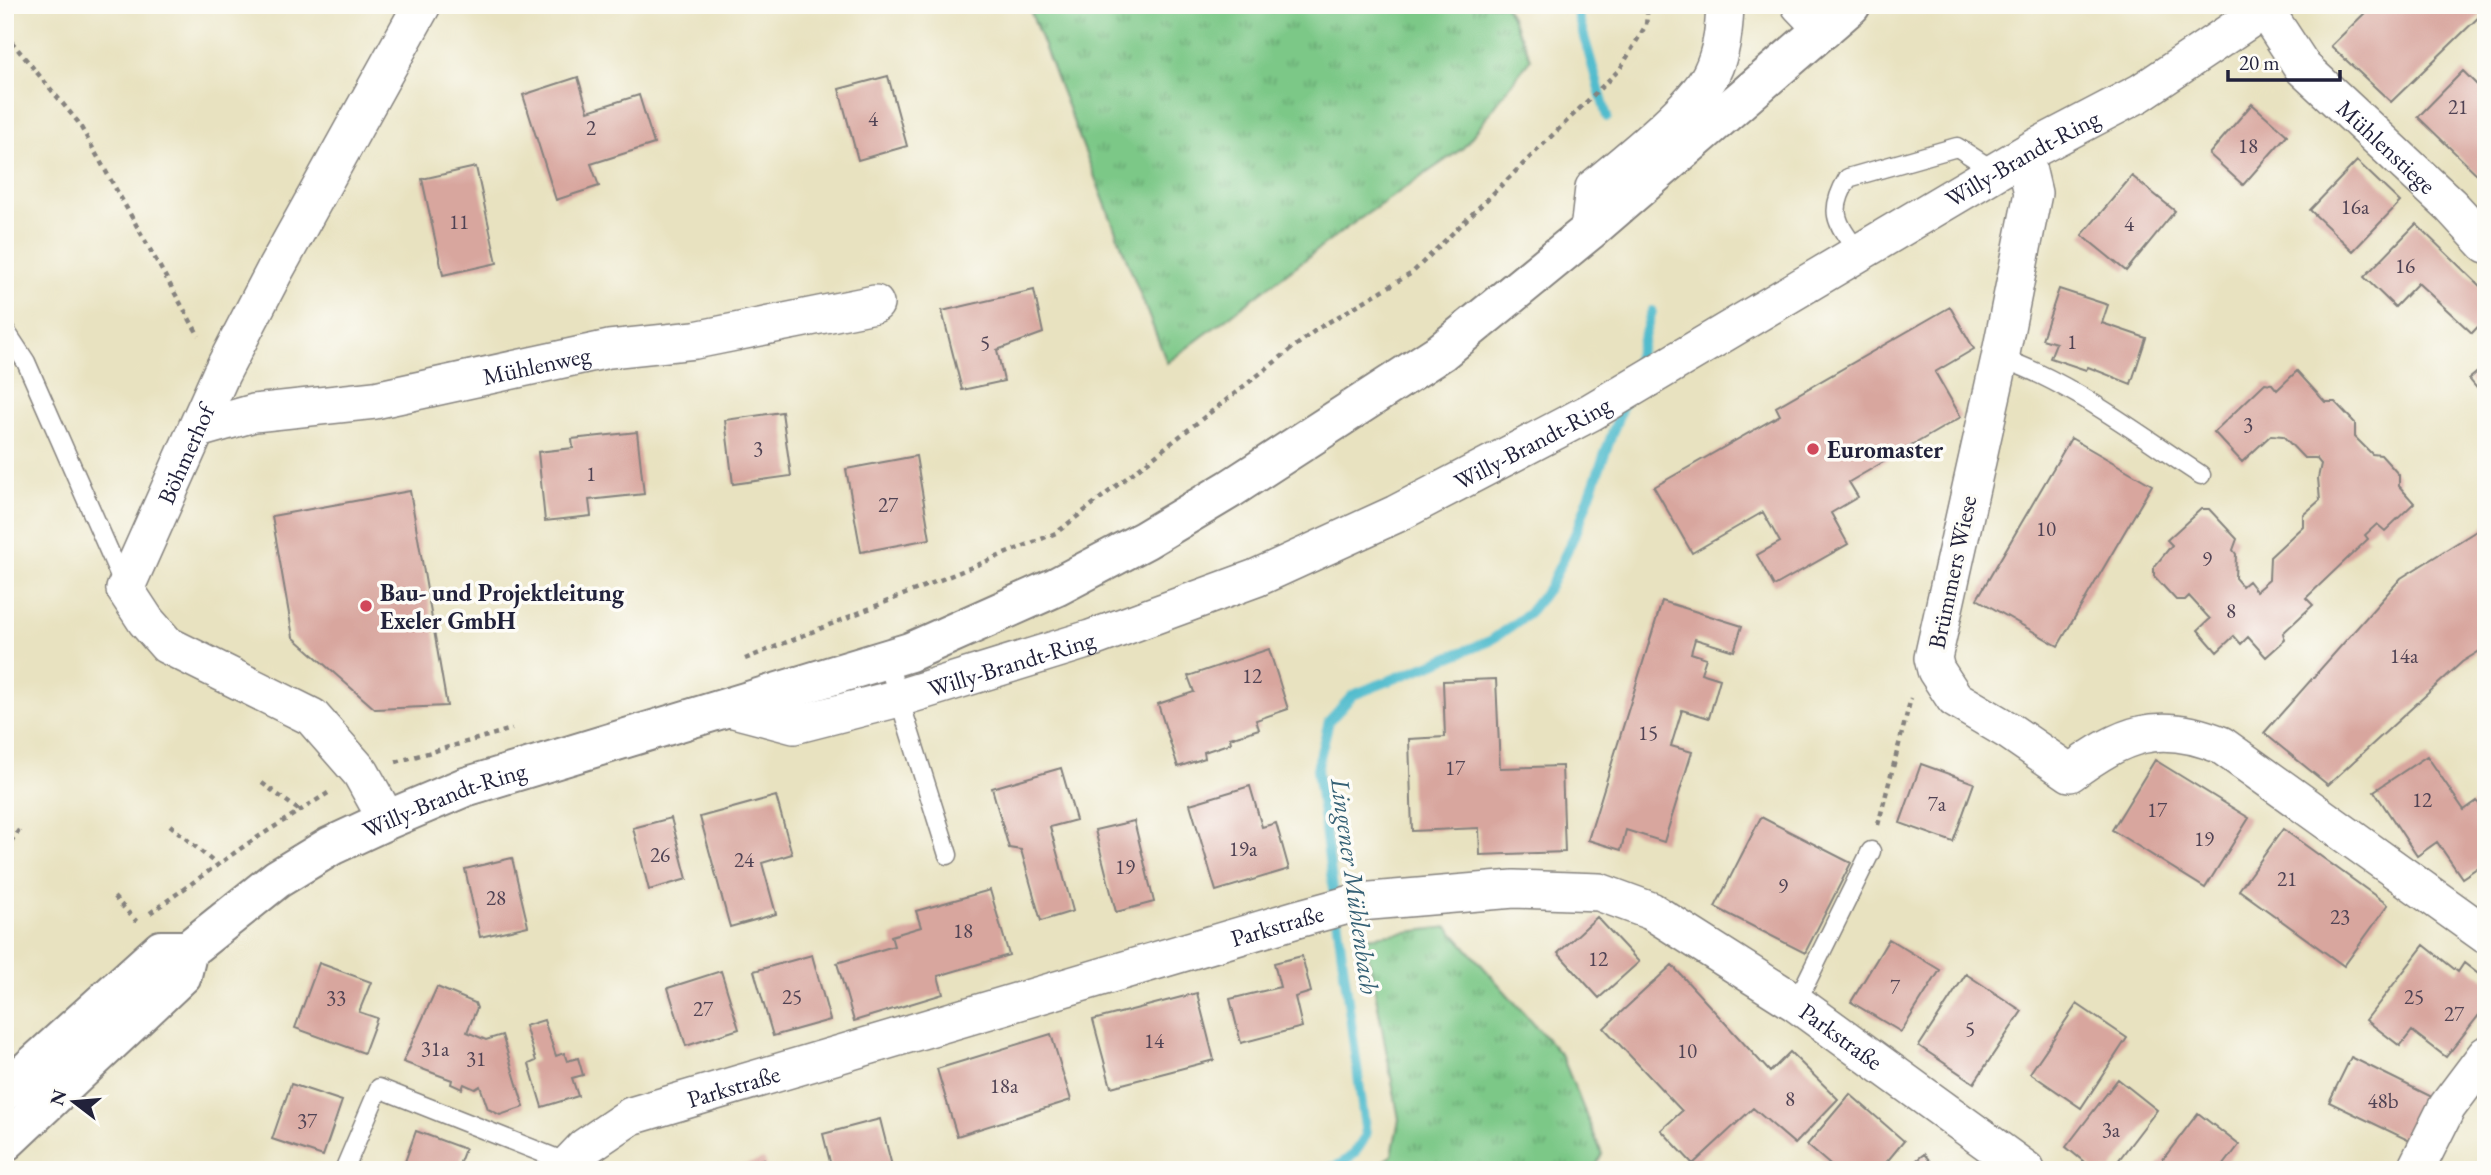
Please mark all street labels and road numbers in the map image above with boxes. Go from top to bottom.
street label: Mühlenstiege [2331,92,2443,200]
street label: Willy-Brandt-Ring [1939,101,2105,214]
street label: Mühlenweg [479,338,594,392]
street label: Willy-Brandt-Ring [1448,388,1617,497]
street label: Böhmerhof [150,396,222,509]
street label: Brümmers Wiese [1921,493,1983,651]
street label: Willy-Brandt-Ring [924,623,1099,704]
street label: Willy-Brandt-Ring [357,754,530,845]
street label: Parkstraße [1227,897,1327,953]
street label: Parkstraße [1794,995,1889,1077]
street label: Parkstraße [683,1057,783,1114]

